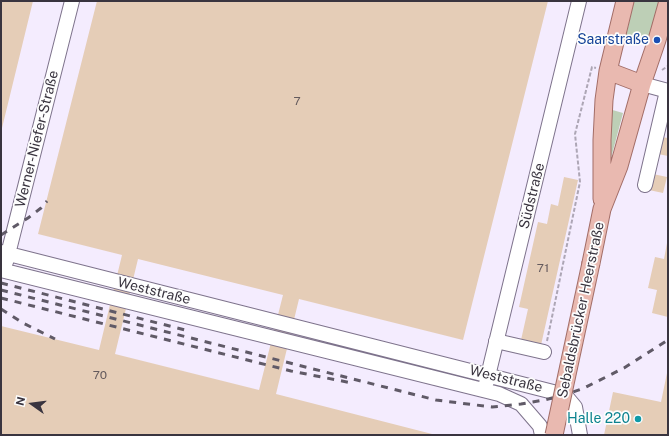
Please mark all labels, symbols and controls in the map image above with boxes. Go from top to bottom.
place label: Saarstraße [577,32,649,48]
marker: Saarstraße [652,35,662,45]
street label: Werner-Niefer-Straße [12,69,62,209]
house number: 7 [293,94,301,108]
street label: Südstraße [516,161,548,231]
street label: Sebaldsbrücker Heerstraße [554,220,608,400]
house number: 71 [537,261,549,275]
street label: Weststraße [116,274,192,308]
street label: Weststraße [468,362,544,396]
house number: 70 [93,368,107,382]
north arrow [12,384,52,424]
text: N [13,395,27,407]
place label: Halle 220 [567,411,630,427]
marker: Halle 220 [633,414,643,424]

